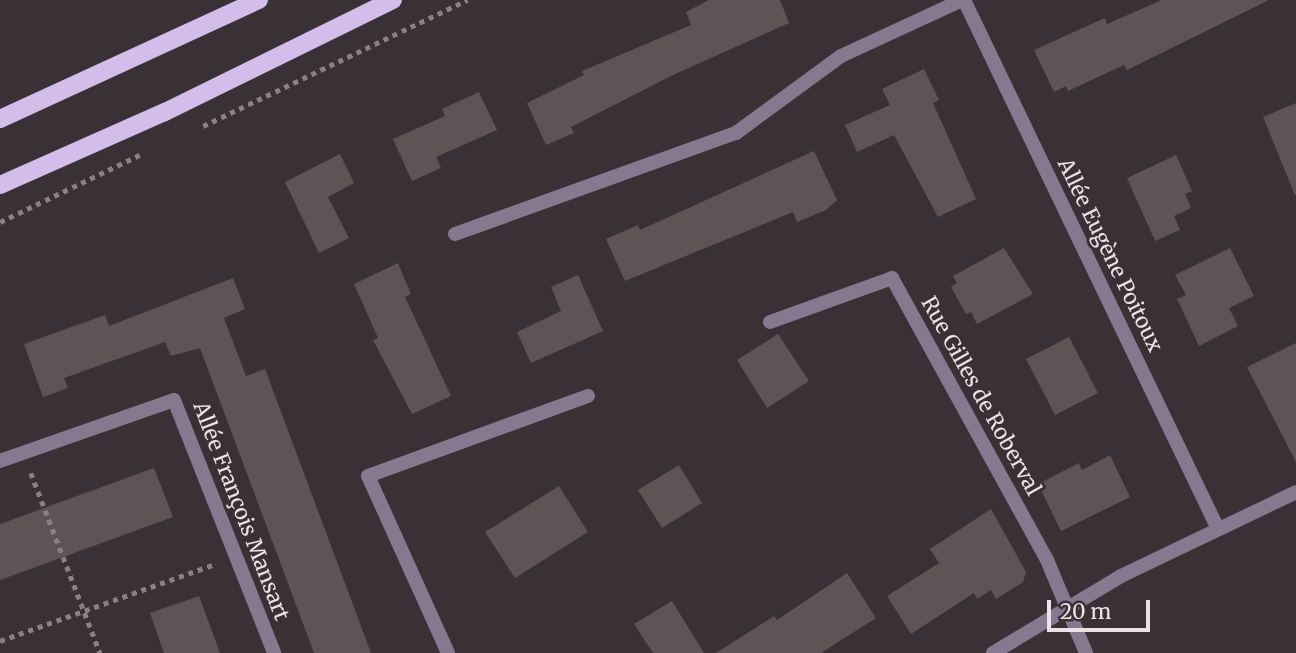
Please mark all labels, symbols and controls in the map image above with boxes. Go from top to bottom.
street label: Allée Eugène Poitoux [1052,154,1168,356]
street label: Rue Gilles de Roberval [916,292,1046,500]
street label: Allée François Mansart [188,398,294,624]
scale bar [1051,586,1154,630]
text: 20 m [1060,598,1111,625]

